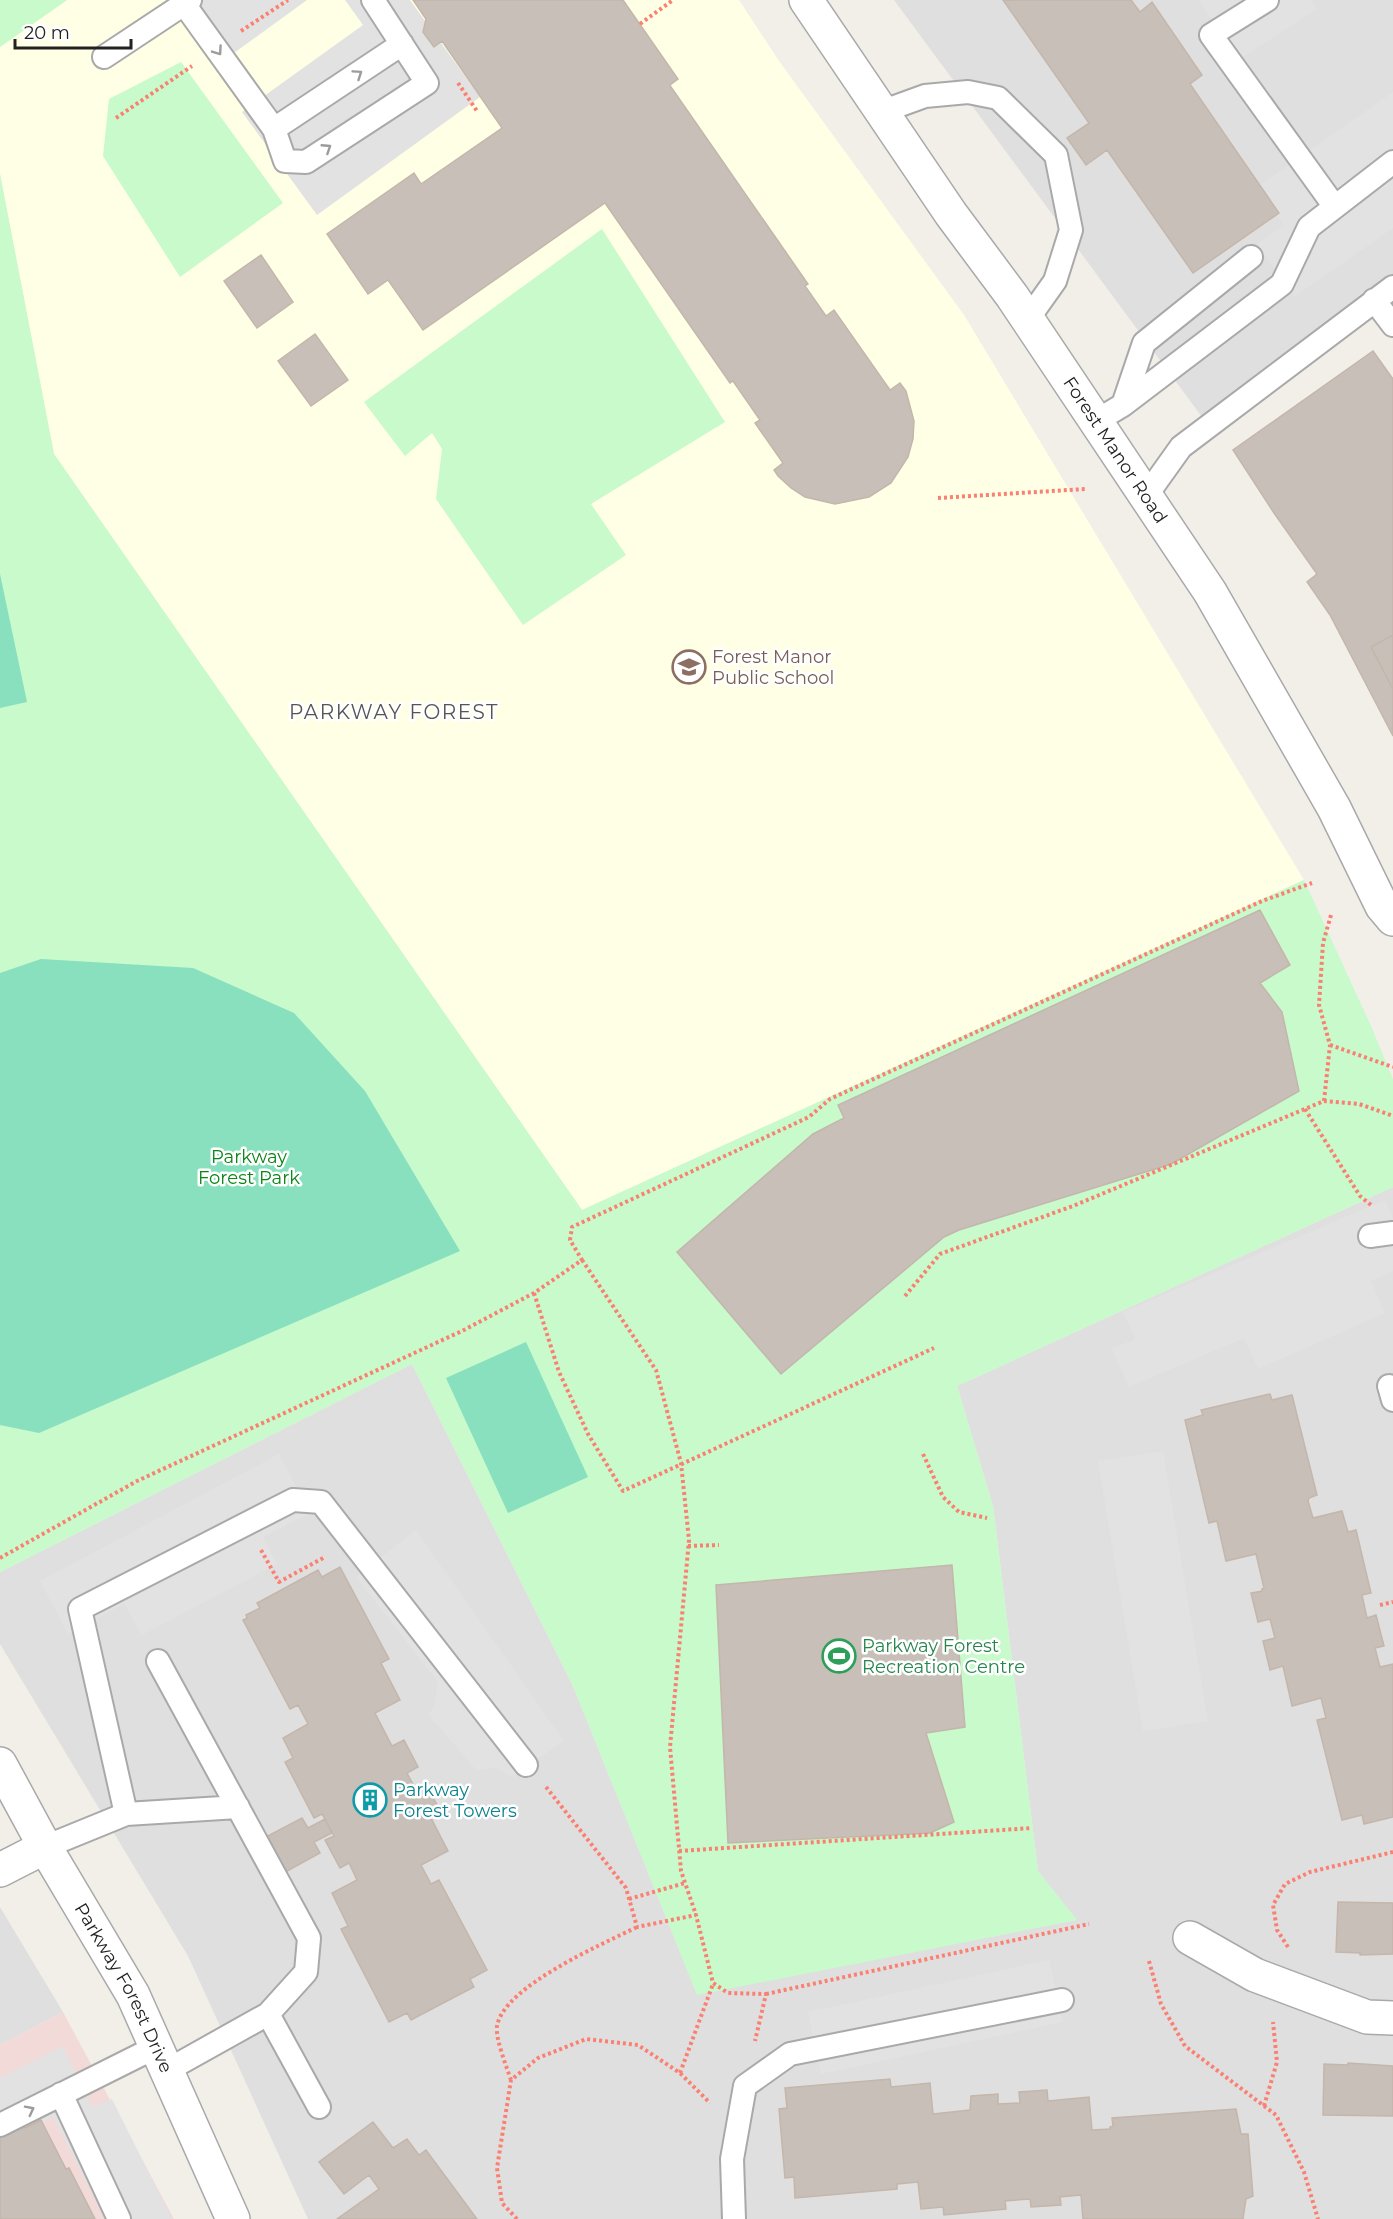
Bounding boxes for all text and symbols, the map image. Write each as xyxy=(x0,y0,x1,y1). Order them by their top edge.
scale bar xyxy=(15,12,130,50)
text: 20 m xyxy=(24,22,70,44)
one-way arrow xyxy=(211,45,222,56)
one-way arrow xyxy=(351,70,362,81)
one-way arrow xyxy=(321,144,331,156)
street label: Forest Manor Road xyxy=(1058,373,1172,527)
place label: Forest Manor Public School xyxy=(712,646,834,689)
school or university icon: Forest Manor Public School xyxy=(671,649,707,685)
district label: PARKWAY FOREST xyxy=(289,700,499,724)
park label: Parkway Forest Park xyxy=(198,1146,300,1189)
place label: Parkway Forest Recreation Centre xyxy=(862,1635,1025,1678)
sports icon: Parkway Forest Recreation Centre xyxy=(821,1638,857,1674)
place label: Parkway Forest Towers xyxy=(393,1779,517,1822)
building icon: Parkway Forest Towers xyxy=(352,1782,388,1818)
street label: Parkway Forest Drive xyxy=(70,1899,177,2076)
one-way arrow xyxy=(24,2105,35,2117)

